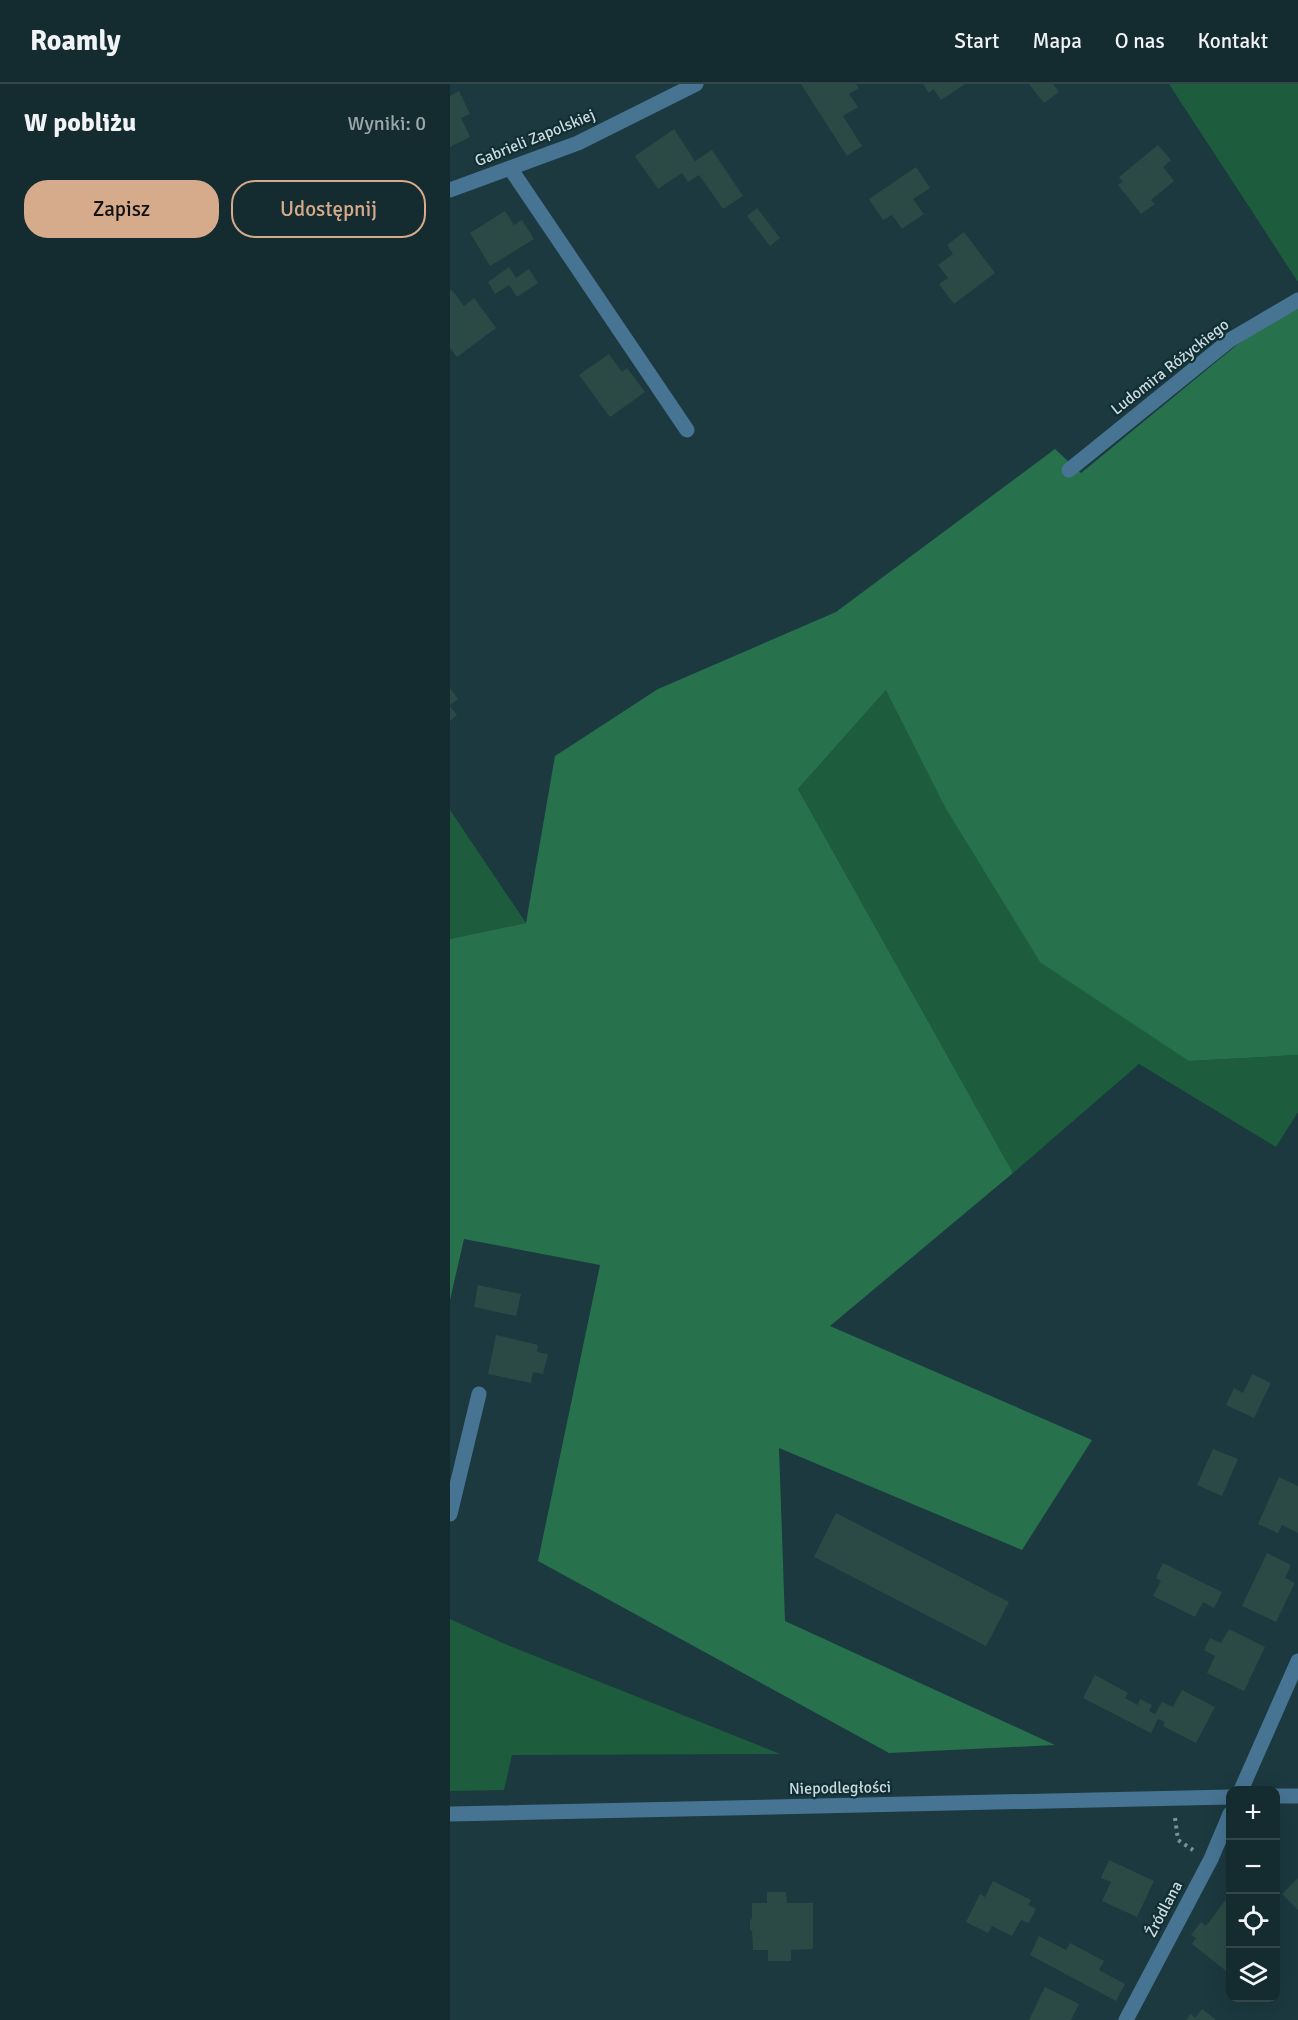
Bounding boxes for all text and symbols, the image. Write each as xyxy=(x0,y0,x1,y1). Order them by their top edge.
text: Roamly xyxy=(30,24,121,58)
text: Start xyxy=(954,28,999,54)
text: Mapa xyxy=(1032,28,1082,54)
text: O nas xyxy=(1115,28,1165,54)
text: Kontakt xyxy=(1198,28,1268,54)
street label: Gabrieli Zapolskiej xyxy=(472,105,598,171)
text: W pobliżu xyxy=(24,107,136,139)
text: Wyniki: 0 xyxy=(347,111,426,136)
button: Zapisz xyxy=(24,180,219,238)
button: Udostępnij xyxy=(231,180,426,238)
street label: Ludomira Różyckiego xyxy=(1107,315,1233,419)
street label: Niepodległości xyxy=(789,1777,891,1799)
map controls xyxy=(1226,1786,1280,2002)
button: + xyxy=(1226,1786,1280,1840)
button: − xyxy=(1226,1840,1280,1894)
street label: Źródlana xyxy=(1141,1877,1187,1941)
button: locate xyxy=(1226,1894,1280,1948)
button: layers xyxy=(1226,1948,1280,2002)

